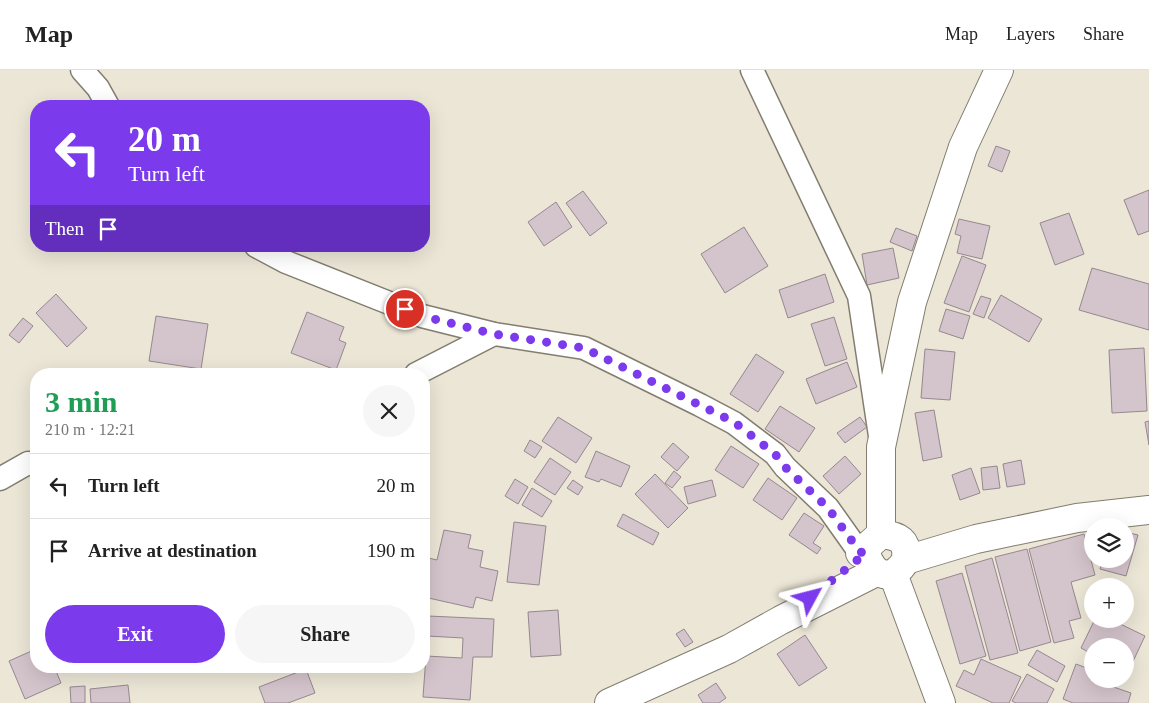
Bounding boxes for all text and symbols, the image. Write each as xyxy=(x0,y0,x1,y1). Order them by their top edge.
text: Map xyxy=(25,21,73,47)
text: Map xyxy=(945,24,978,44)
text: Layers xyxy=(1006,24,1055,44)
text: Share xyxy=(1083,24,1124,44)
icon: left xyxy=(45,120,110,185)
text: 20 m xyxy=(128,120,201,159)
text: Turn left xyxy=(128,161,205,186)
icon: arrive xyxy=(94,215,122,243)
text: Then xyxy=(45,218,84,239)
pin xyxy=(384,288,426,330)
icon: arrive xyxy=(391,295,419,323)
text: 3 min xyxy=(45,385,118,418)
button: close xyxy=(363,385,415,437)
text: 210 m · 12:21 xyxy=(45,421,135,438)
icon: left xyxy=(45,472,73,500)
text: Turn left xyxy=(88,475,160,496)
text: 20 m xyxy=(376,475,415,496)
map controls xyxy=(1084,518,1134,688)
button: layers xyxy=(1084,518,1134,568)
icon: arrive xyxy=(45,537,73,565)
text: Arrive at destination xyxy=(88,540,257,561)
text: 190 m xyxy=(367,540,415,561)
position arrow xyxy=(783,571,835,623)
button: + xyxy=(1084,578,1134,628)
button: Exit xyxy=(45,605,225,663)
button: Share xyxy=(235,605,415,663)
button: − xyxy=(1084,638,1134,688)

